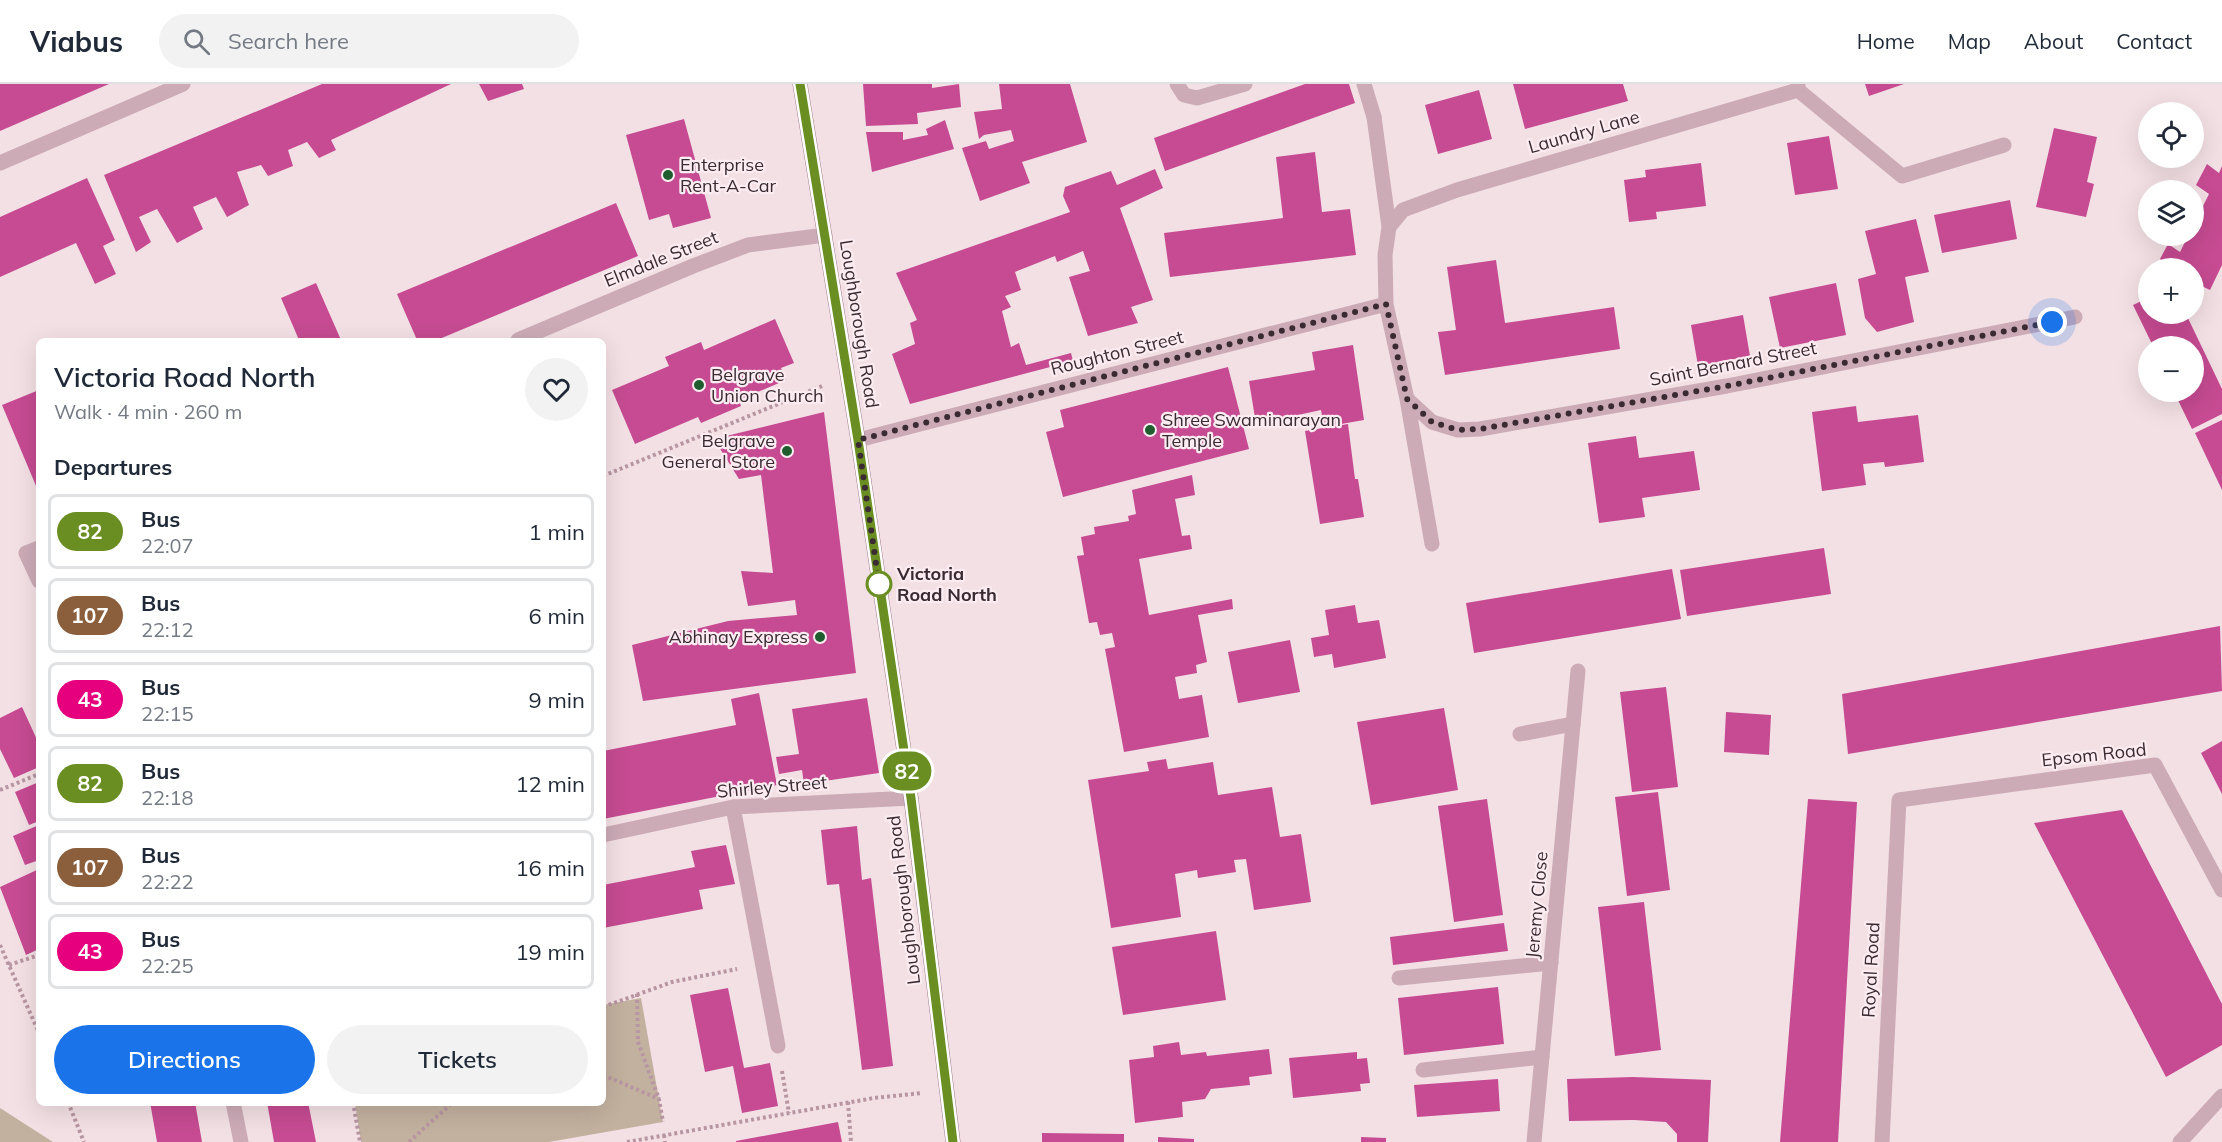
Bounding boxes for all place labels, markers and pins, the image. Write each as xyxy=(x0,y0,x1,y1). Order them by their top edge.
place label: Enterprise Rent-A-Car xyxy=(680,153,776,197)
marker: Enterprise Rent-A-Car xyxy=(661,168,675,182)
place label: Belgrave Union Church xyxy=(711,363,824,407)
marker: Belgrave Union Church xyxy=(692,378,706,392)
place label: Shree Swaminarayan Temple xyxy=(1162,408,1341,452)
marker: Shree Swaminarayan Temple xyxy=(1143,423,1157,437)
place label: Belgrave General Store xyxy=(662,429,775,473)
marker: Belgrave General Store xyxy=(780,444,794,458)
place label: Victoria Road North xyxy=(896,562,997,606)
marker: Victoria Road North xyxy=(866,571,892,597)
place label: Abhinay Express xyxy=(669,625,808,648)
marker: Abhinay Express xyxy=(813,630,827,644)

